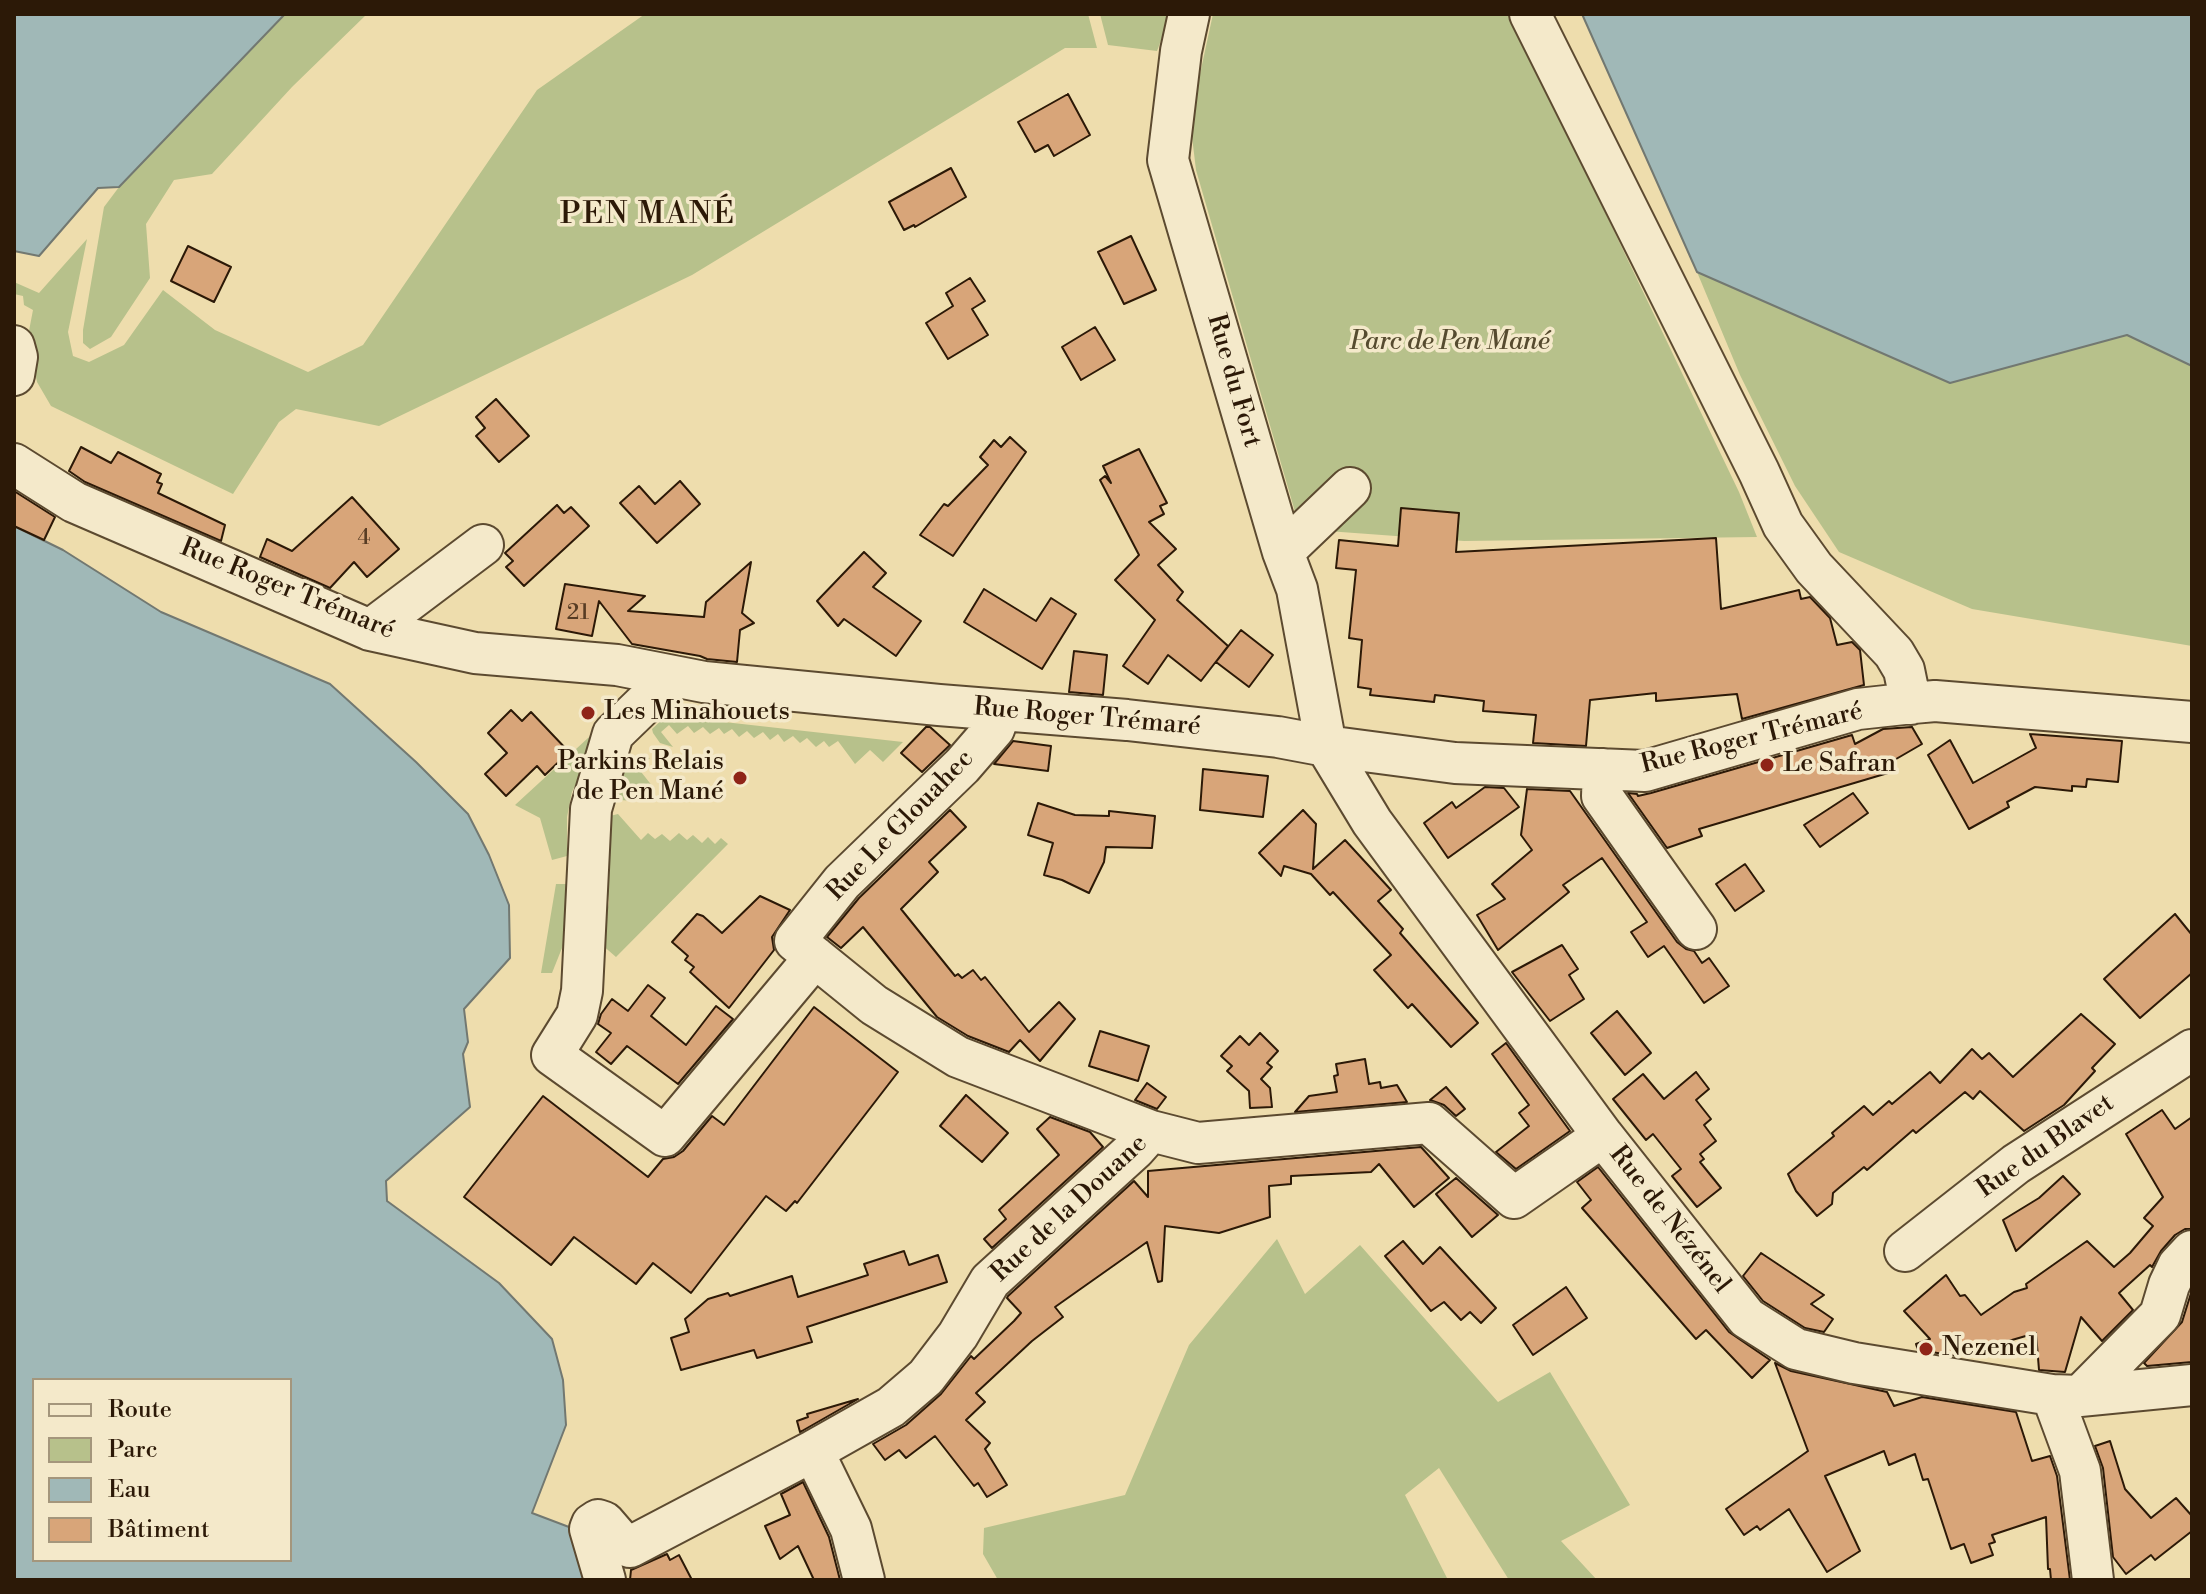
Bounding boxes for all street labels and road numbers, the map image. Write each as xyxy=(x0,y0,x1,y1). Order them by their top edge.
street label: Rue du Fort xyxy=(1199,311,1267,451)
street label: Rue Roger Trémaré xyxy=(175,533,399,647)
street label: Rue Roger Trémaré xyxy=(972,693,1202,743)
street label: Rue Roger Trémaré xyxy=(1638,696,1866,782)
street label: Rue Le Glouahec xyxy=(821,744,981,908)
street label: Rue du Blavet xyxy=(1972,1088,2120,1206)
street label: Rue de la Douane xyxy=(985,1129,1155,1289)
street label: Rue de Nézénel xyxy=(1602,1140,1736,1300)

